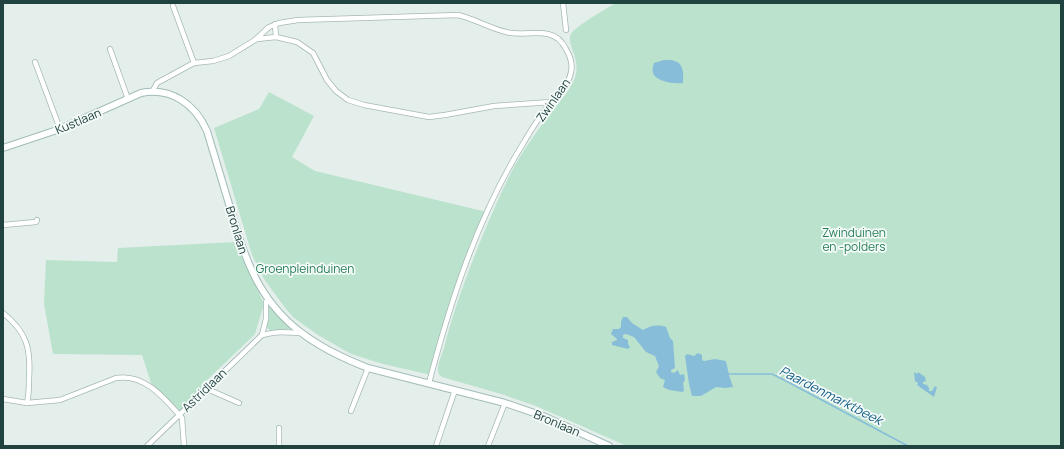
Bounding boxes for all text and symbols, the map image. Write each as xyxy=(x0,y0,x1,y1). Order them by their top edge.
street label: Zwinlaan xyxy=(532,75,574,125)
street label: Kustlaan xyxy=(52,104,104,138)
street label: Bronlaan xyxy=(222,204,252,256)
park label: Zwinduinen en -polders xyxy=(822,224,886,255)
park label: Groenpleinduinen xyxy=(256,260,354,277)
water label: Paardenmarktbeek xyxy=(776,361,888,430)
street label: Astridlaan xyxy=(178,364,230,416)
street label: Bronlaan xyxy=(531,406,583,440)

